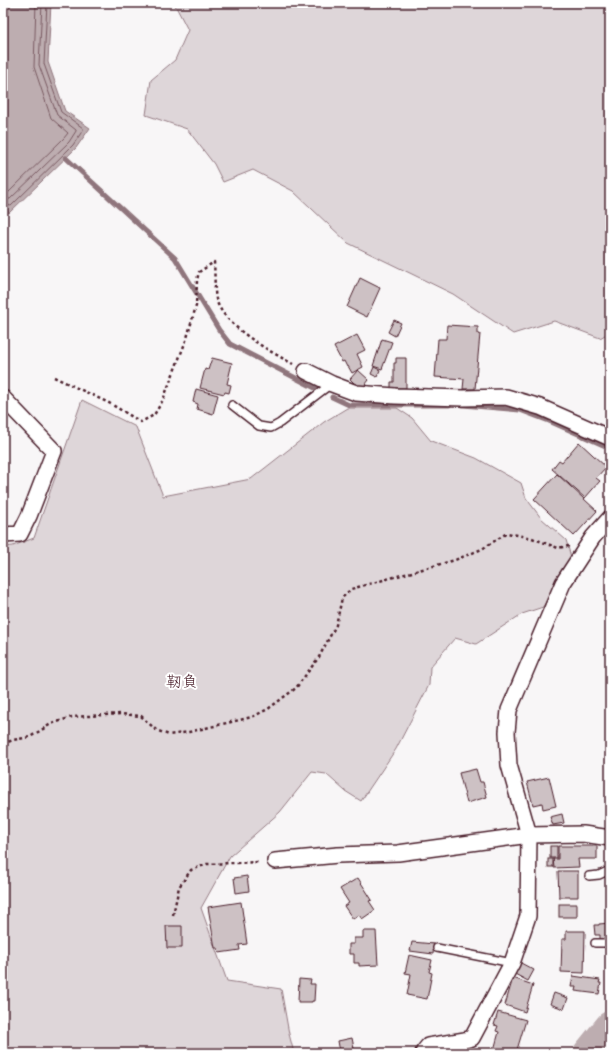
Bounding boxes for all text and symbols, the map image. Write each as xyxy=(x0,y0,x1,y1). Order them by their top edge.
district label: 靭負 xyxy=(166,671,198,695)

